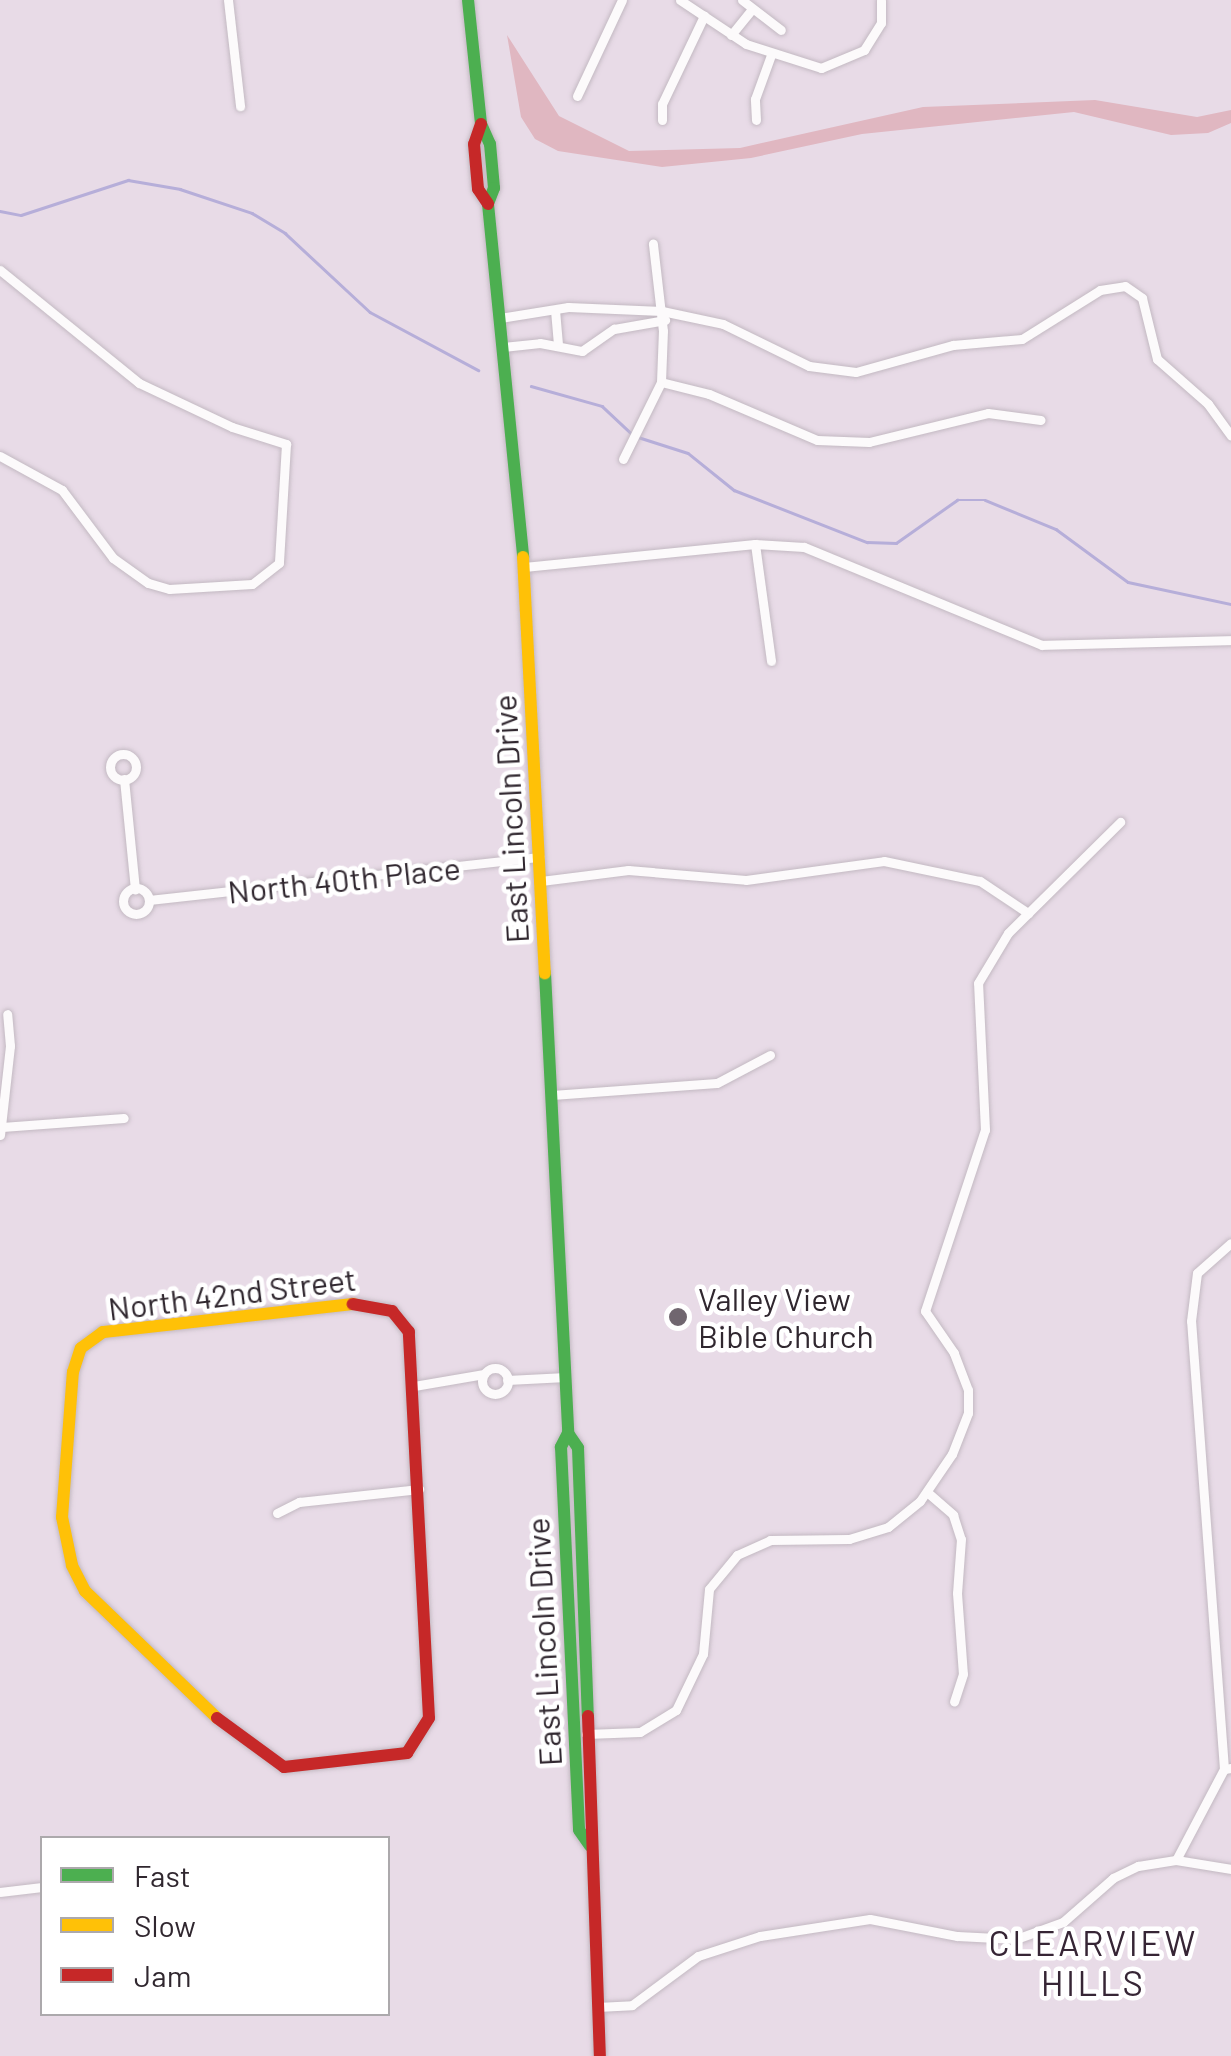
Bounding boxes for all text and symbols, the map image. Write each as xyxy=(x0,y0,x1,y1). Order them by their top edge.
street label: East Lincoln Drive xyxy=(484,694,536,944)
street label: North 40th Place xyxy=(226,848,462,910)
street label: North 42nd Street xyxy=(106,1259,358,1327)
place label: Valley View Bible Church xyxy=(698,1280,874,1355)
marker: Valley View Bible Church xyxy=(667,1306,689,1328)
street label: East Lincoln Drive xyxy=(517,1517,569,1767)
legend xyxy=(40,1836,390,2016)
text: Fast xyxy=(134,1857,191,1893)
text: Slow xyxy=(134,1907,196,1943)
district label: CLEARVIEW HILLS xyxy=(988,1921,1198,2003)
text: Jam xyxy=(134,1957,191,1993)

